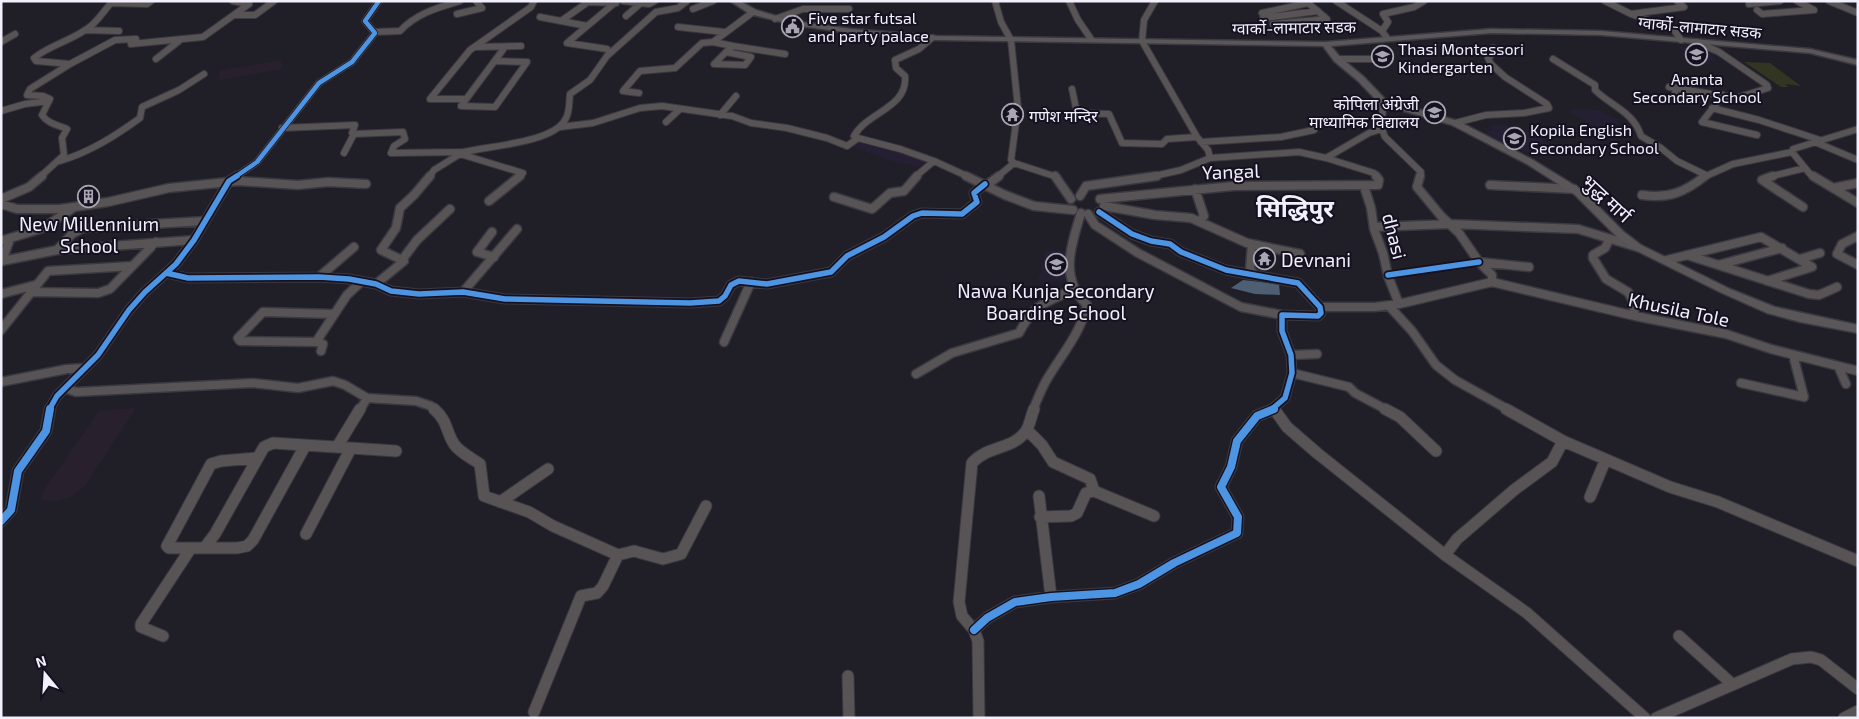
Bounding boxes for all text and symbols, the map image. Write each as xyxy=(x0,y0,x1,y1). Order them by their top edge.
place label: Five star futsal and party palace xyxy=(808,8,929,45)
street label: ग्वार्को-लामाटार सडक xyxy=(1637,12,1763,42)
public building icon: Five star futsal and party palace xyxy=(780,14,804,38)
street label: ग्वार्को-लामाटार सडक xyxy=(1232,16,1357,38)
place label: Thasi Montessori Kindergarten xyxy=(1398,39,1524,76)
school or university icon: Ananta Secondary School xyxy=(1685,42,1709,66)
school or university icon: Thasi Montessori Kindergarten xyxy=(1370,45,1394,69)
place label: Ananta Secondary School xyxy=(1633,69,1762,106)
place label: कोपिला अंग्रेजी माध्यामिक विद्यालय xyxy=(1309,94,1420,131)
school or university icon: कोपिला अंग्रेजी माध्यामिक विद्यालय xyxy=(1423,100,1447,124)
temple icon: गणेश मन्दिर xyxy=(1001,103,1025,127)
place label: गणेश मन्दिर xyxy=(1029,106,1098,125)
place label: Kopila English Secondary School xyxy=(1530,120,1659,157)
school or university icon: Kopila English Secondary School xyxy=(1502,126,1526,150)
street label: Yangal xyxy=(1202,158,1261,184)
street label: भुद्ध मार्ग xyxy=(1576,169,1637,229)
building icon: New Millennium School xyxy=(77,185,101,209)
district label: सिद्धिपुर xyxy=(1256,193,1334,224)
street label: dhasi xyxy=(1378,211,1412,261)
place label: New Millennium School xyxy=(19,212,159,257)
temple icon: Devnani xyxy=(1253,247,1277,271)
place label: Devnani xyxy=(1281,248,1351,271)
school or university icon: Nawa Kunja Secondary Boarding School xyxy=(1044,252,1068,276)
place label: Nawa Kunja Secondary Boarding School xyxy=(957,279,1155,324)
street label: Khusila Tole xyxy=(1626,287,1732,331)
north arrow xyxy=(20,649,70,699)
text: N xyxy=(33,652,48,671)

